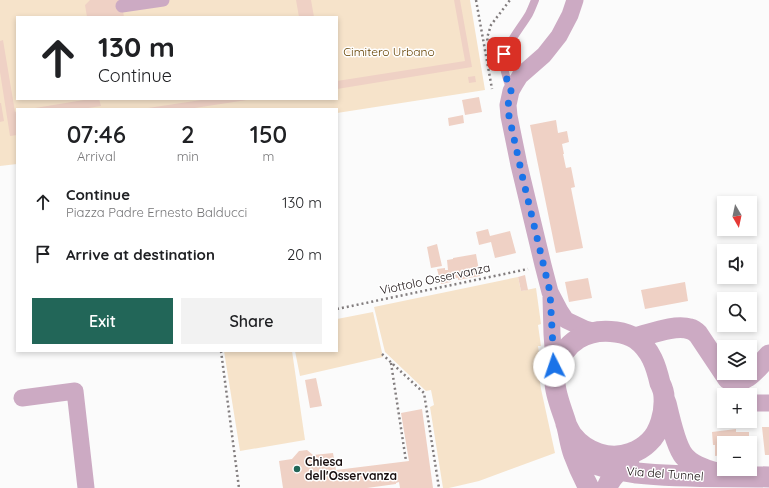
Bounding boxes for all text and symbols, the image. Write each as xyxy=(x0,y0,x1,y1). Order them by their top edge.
text: 130 m xyxy=(98,29,175,64)
icon: ahead xyxy=(32,32,84,84)
pin xyxy=(487,37,521,71)
icon: arrive xyxy=(493,43,515,65)
park label: Cimitero Urbano xyxy=(343,44,435,59)
text: Continue xyxy=(98,64,172,87)
text: 07:46 xyxy=(67,119,126,149)
text: 2 xyxy=(181,119,195,149)
text: 150 xyxy=(250,119,287,149)
text: Arrival xyxy=(77,148,116,164)
text: min xyxy=(177,148,199,164)
text: m xyxy=(262,148,274,164)
text: Continue xyxy=(66,185,130,204)
icon: ahead xyxy=(32,191,54,213)
text: 130 m xyxy=(282,193,322,212)
north arrow xyxy=(717,196,757,236)
map controls xyxy=(717,196,757,476)
text: Piazza Padre Ernesto Balducci xyxy=(66,204,247,220)
icon: arrive xyxy=(32,243,54,265)
button: sound xyxy=(717,244,757,284)
text: Arrive at destination xyxy=(66,245,215,264)
text: 20 m xyxy=(287,245,322,264)
street label: Viottolo Osservanza xyxy=(378,260,491,298)
button: search xyxy=(717,292,757,332)
button: Exit xyxy=(32,298,173,344)
button: Share xyxy=(181,298,322,344)
button: layers xyxy=(717,340,757,380)
position arrow xyxy=(533,345,575,387)
button: + xyxy=(717,388,757,428)
button: − xyxy=(717,436,757,476)
place label: Chiesa dell'Osservanza xyxy=(305,454,397,483)
street label: Via del Tunnel xyxy=(626,463,704,484)
marker: Chiesa dell'Osservanza xyxy=(292,464,302,474)

